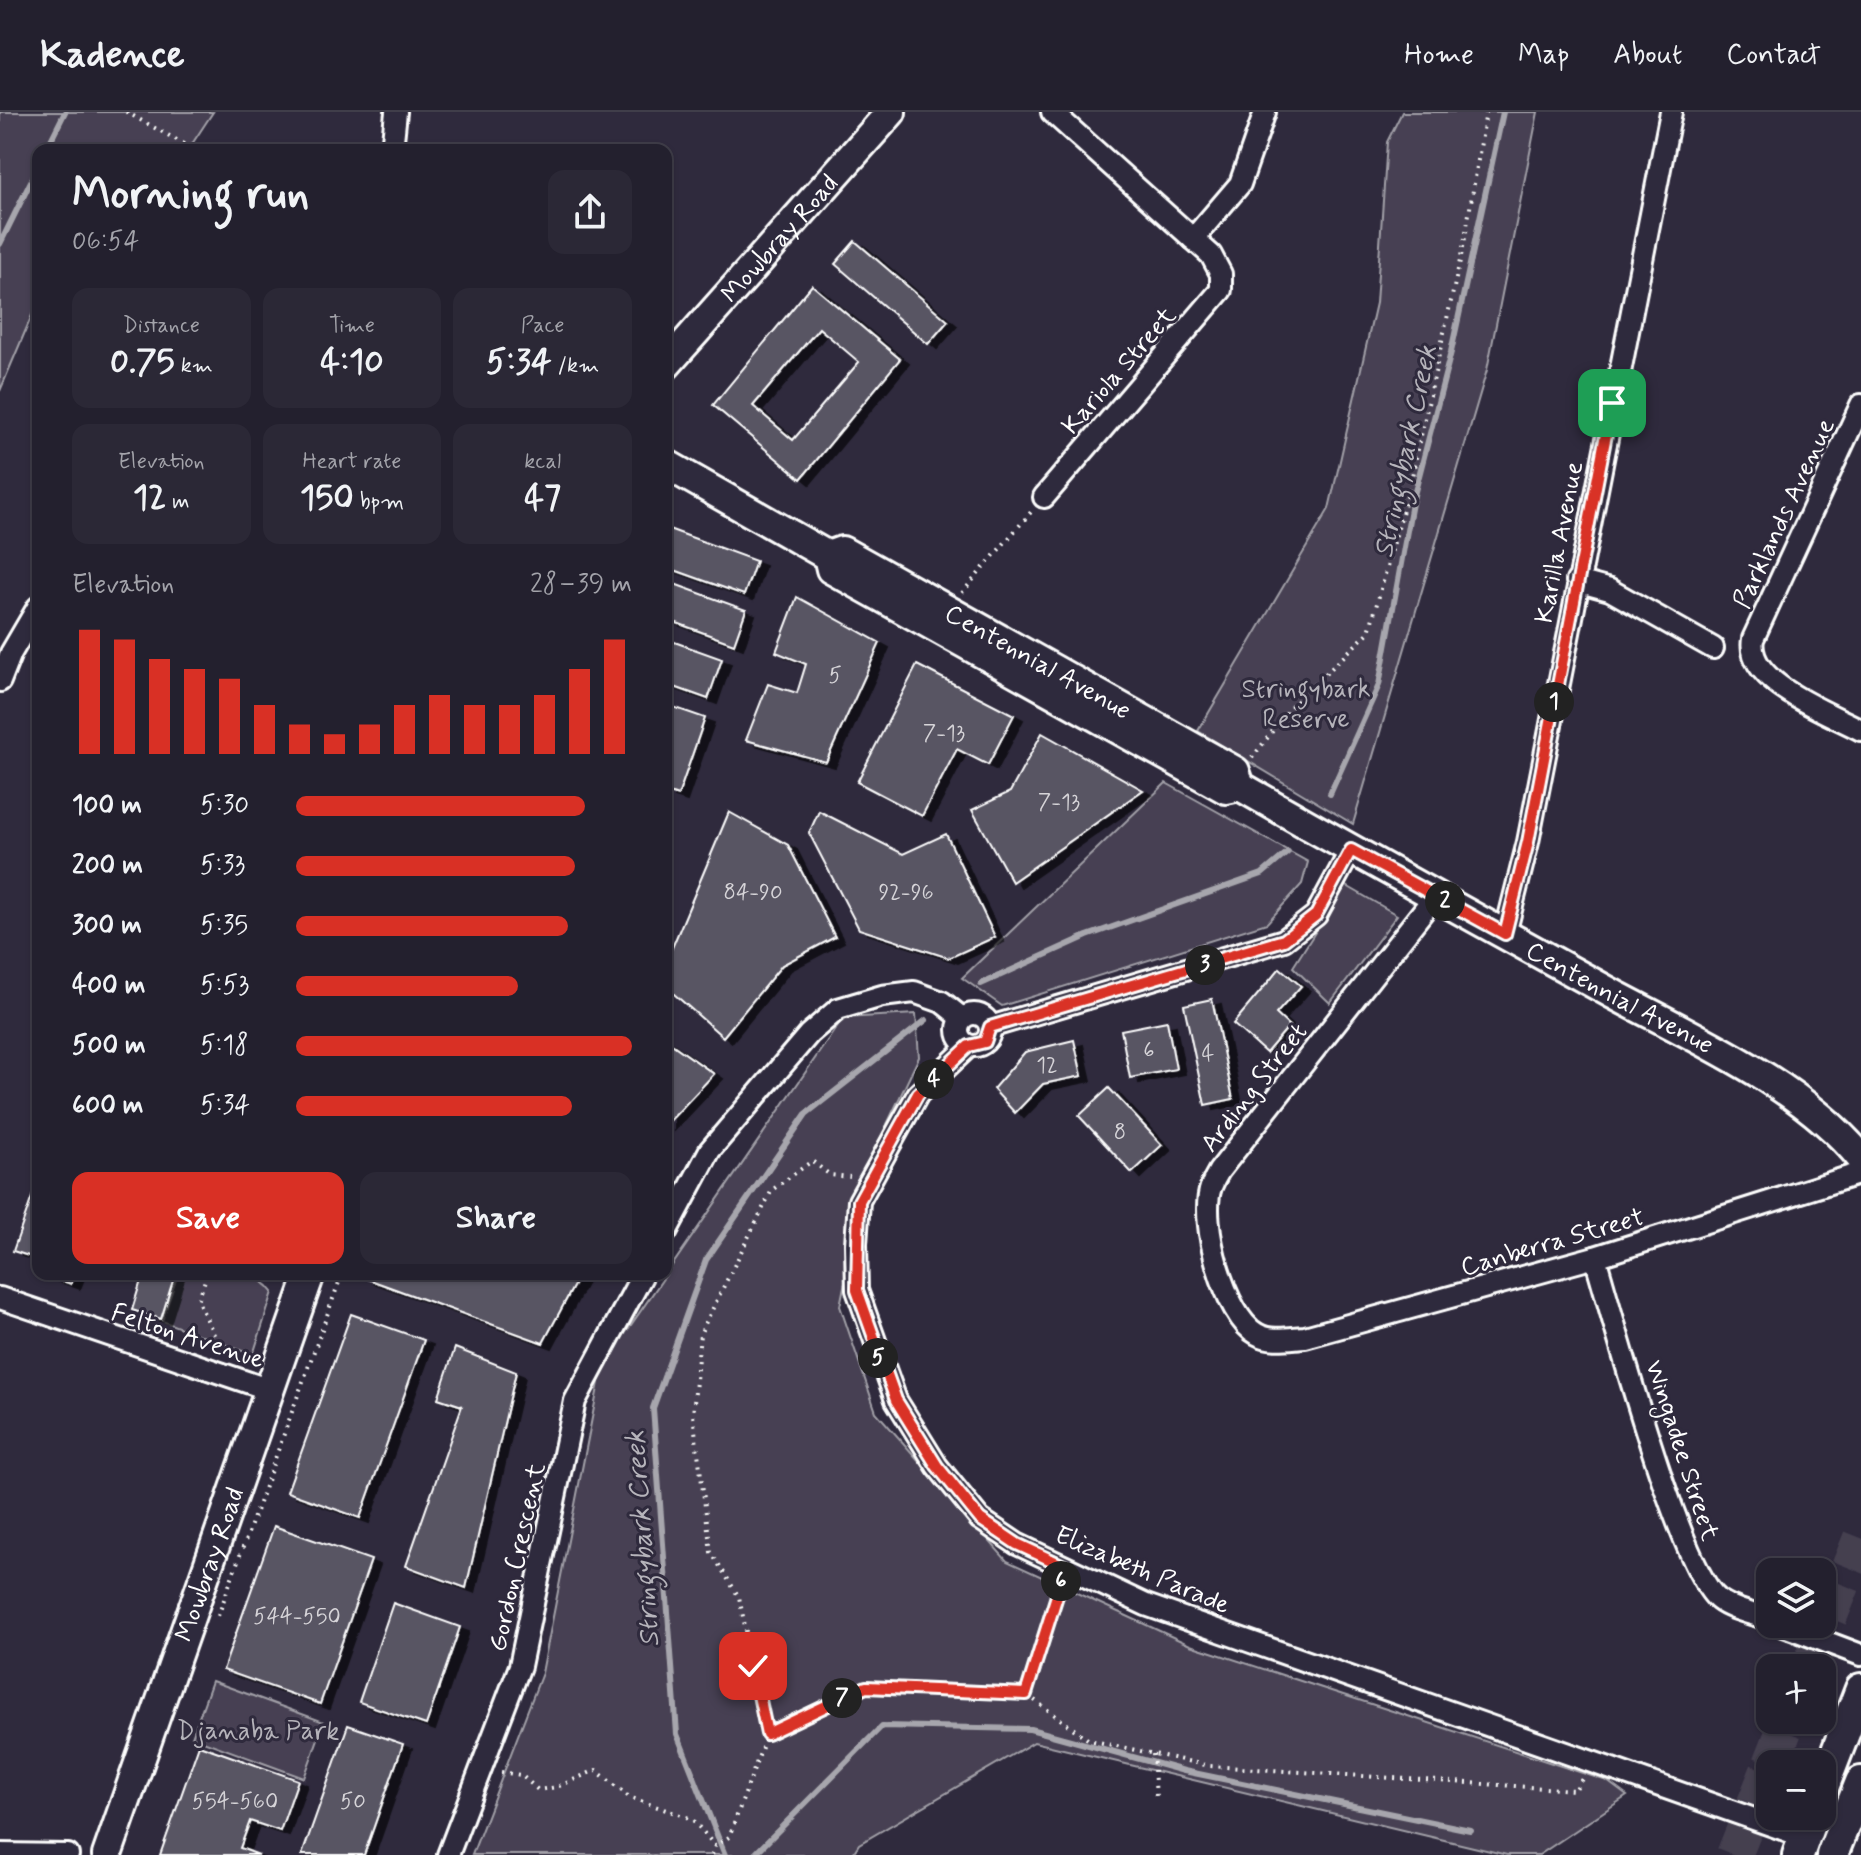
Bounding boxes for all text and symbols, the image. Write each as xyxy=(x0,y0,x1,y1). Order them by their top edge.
text: Kadence xyxy=(40,31,185,80)
text: Home xyxy=(1404,37,1474,74)
text: Map xyxy=(1518,37,1569,74)
text: About xyxy=(1613,37,1682,74)
text: Contact xyxy=(1726,37,1821,74)
text: Morning run xyxy=(72,166,309,224)
street label: Mowbray Road xyxy=(714,168,847,311)
button: share xyxy=(548,170,632,254)
text: 06:54 xyxy=(72,225,139,259)
street label: Kariola Street xyxy=(1055,300,1184,442)
text: Distance xyxy=(123,312,200,340)
text: Time xyxy=(329,312,375,340)
text: Pace xyxy=(521,312,565,340)
text: 0.75 xyxy=(110,340,175,385)
text: 4:10 xyxy=(320,340,384,385)
text: 5:34 xyxy=(486,340,552,385)
water label: Stringybark Creek xyxy=(1366,342,1450,562)
text: km xyxy=(175,352,213,380)
text: /km xyxy=(552,352,599,380)
pin xyxy=(1578,369,1646,437)
icon: arrive xyxy=(1590,381,1634,425)
street label: Parklands Avenue xyxy=(1726,413,1844,614)
text: Elevation xyxy=(118,448,205,476)
text: Heart rate xyxy=(303,448,401,476)
text: kcal xyxy=(524,448,561,476)
street label: Karilla Avenue xyxy=(1528,458,1592,626)
text: 12 xyxy=(133,476,166,521)
text: 150 xyxy=(300,476,354,521)
text: 47 xyxy=(524,476,561,521)
text: m xyxy=(166,488,190,516)
text: bpm xyxy=(354,488,404,516)
text: Elevation xyxy=(72,568,174,602)
text: 28–39 m xyxy=(530,568,632,602)
street label: Centennial Avenue xyxy=(938,597,1137,728)
house number: 5 xyxy=(828,662,842,690)
park label: Stringybark Reserve xyxy=(1241,673,1371,737)
pin: 1 xyxy=(1534,682,1574,722)
text: 1 xyxy=(1549,688,1559,716)
house number: 7-13 xyxy=(923,720,965,748)
text: 100 m xyxy=(72,789,142,823)
text: 5:30 xyxy=(200,789,249,823)
house number: 7-13 xyxy=(1038,789,1080,817)
text: 200 m xyxy=(72,849,143,883)
text: 5:33 xyxy=(200,849,245,883)
house number: 84-90 xyxy=(723,879,783,907)
house number: 92-96 xyxy=(878,879,934,907)
pin: 2 xyxy=(1425,881,1465,921)
text: 2 xyxy=(1440,887,1450,915)
text: 300 m xyxy=(72,909,142,943)
text: 5:35 xyxy=(200,909,248,943)
street label: Centennial Avenue xyxy=(1519,934,1719,1063)
pin: 3 xyxy=(1185,945,1225,985)
text: 3 xyxy=(1200,951,1210,979)
text: 400 m xyxy=(72,969,145,1003)
text: 5:53 xyxy=(200,969,249,1003)
street label: Arding Street xyxy=(1193,1017,1316,1160)
text: 500 m xyxy=(72,1029,146,1063)
text: 5:18 xyxy=(200,1029,248,1063)
house number: 6 xyxy=(1143,1037,1155,1065)
house number: 4 xyxy=(1202,1040,1215,1068)
house number: 12 xyxy=(1036,1052,1058,1080)
pin: 4 xyxy=(914,1059,954,1099)
text: 4 xyxy=(928,1065,940,1093)
text: 600 m xyxy=(72,1089,144,1123)
text: 5:34 xyxy=(200,1089,250,1123)
house number: 8 xyxy=(1114,1119,1126,1147)
button: Save xyxy=(72,1172,344,1264)
button: Share xyxy=(360,1172,632,1264)
street label: Canberra Street xyxy=(1457,1200,1648,1285)
street label: Felton Avenue xyxy=(107,1296,268,1378)
pin: 5 xyxy=(858,1338,898,1378)
text: 5 xyxy=(871,1344,885,1372)
street label: Wingadee Street xyxy=(1634,1356,1726,1546)
water label: Stringybark Creek xyxy=(617,1429,673,1648)
street label: Gordon Crescent xyxy=(481,1460,555,1655)
street label: Mowbray Road xyxy=(168,1483,253,1647)
street label: Elizabeth Parade xyxy=(1049,1519,1235,1623)
map controls xyxy=(1756,1558,1836,1830)
button: layers xyxy=(1756,1558,1836,1638)
pin: 6 xyxy=(1041,1561,1081,1601)
text: 6 xyxy=(1055,1567,1067,1595)
house number: 544-550 xyxy=(253,1603,341,1631)
pin xyxy=(719,1632,787,1700)
icon: check xyxy=(731,1644,775,1688)
button: + xyxy=(1756,1654,1836,1734)
pin: 7 xyxy=(822,1678,862,1718)
text: 7 xyxy=(835,1684,849,1712)
park label: Djanaba Park xyxy=(177,1715,339,1749)
button: − xyxy=(1756,1750,1836,1830)
house number: 554-560 xyxy=(192,1788,278,1816)
house number: 50 xyxy=(340,1788,366,1816)

